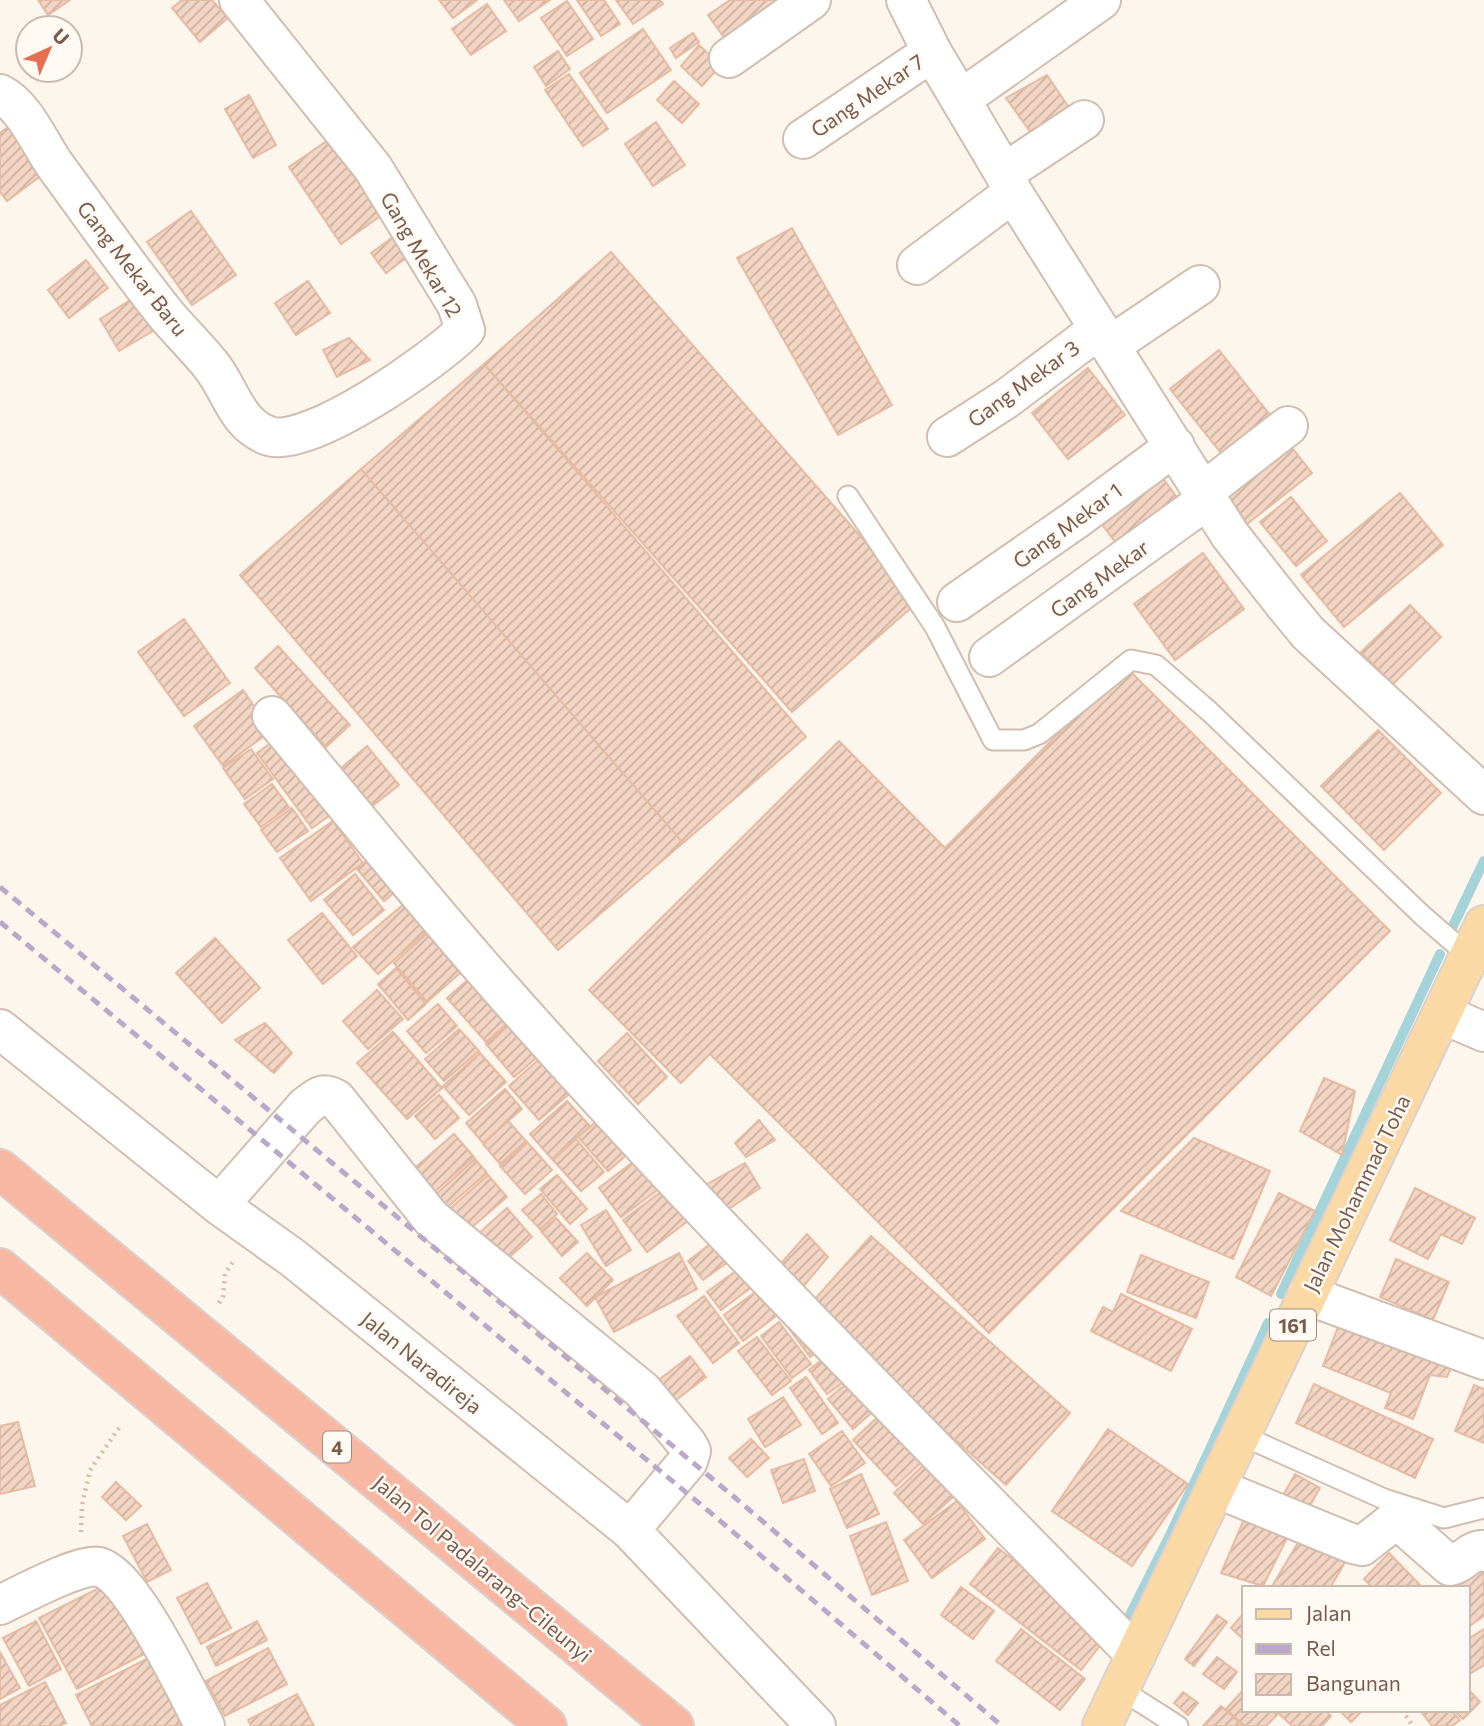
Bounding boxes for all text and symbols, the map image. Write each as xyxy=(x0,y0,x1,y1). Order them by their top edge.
north arrow xyxy=(14,14,84,84)
text: U xyxy=(48,23,74,49)
street label: Gang Mekar 7 xyxy=(806,48,928,142)
street label: Gang Mekar 12 xyxy=(376,187,468,321)
street label: Gang Mekar Baru xyxy=(73,196,193,340)
street label: Gang Mekar 3 xyxy=(962,334,1084,432)
street label: Gang Mekar 1 xyxy=(1008,477,1126,573)
street label: Gang Mekar xyxy=(1045,534,1153,622)
street label: Jalan Mohammad Toha xyxy=(1297,1090,1415,1296)
street label: Jalan Naradireja xyxy=(356,1306,488,1418)
road number: 161 xyxy=(1270,1310,1316,1340)
road number: 4 xyxy=(323,1432,351,1462)
street label: Jalan Tol Padalarang–Cileunyi xyxy=(369,1469,597,1667)
legend xyxy=(1242,1586,1470,1712)
text: Jalan xyxy=(1306,1600,1351,1625)
text: Rel xyxy=(1306,1635,1336,1660)
text: Bangunan xyxy=(1306,1670,1401,1695)

